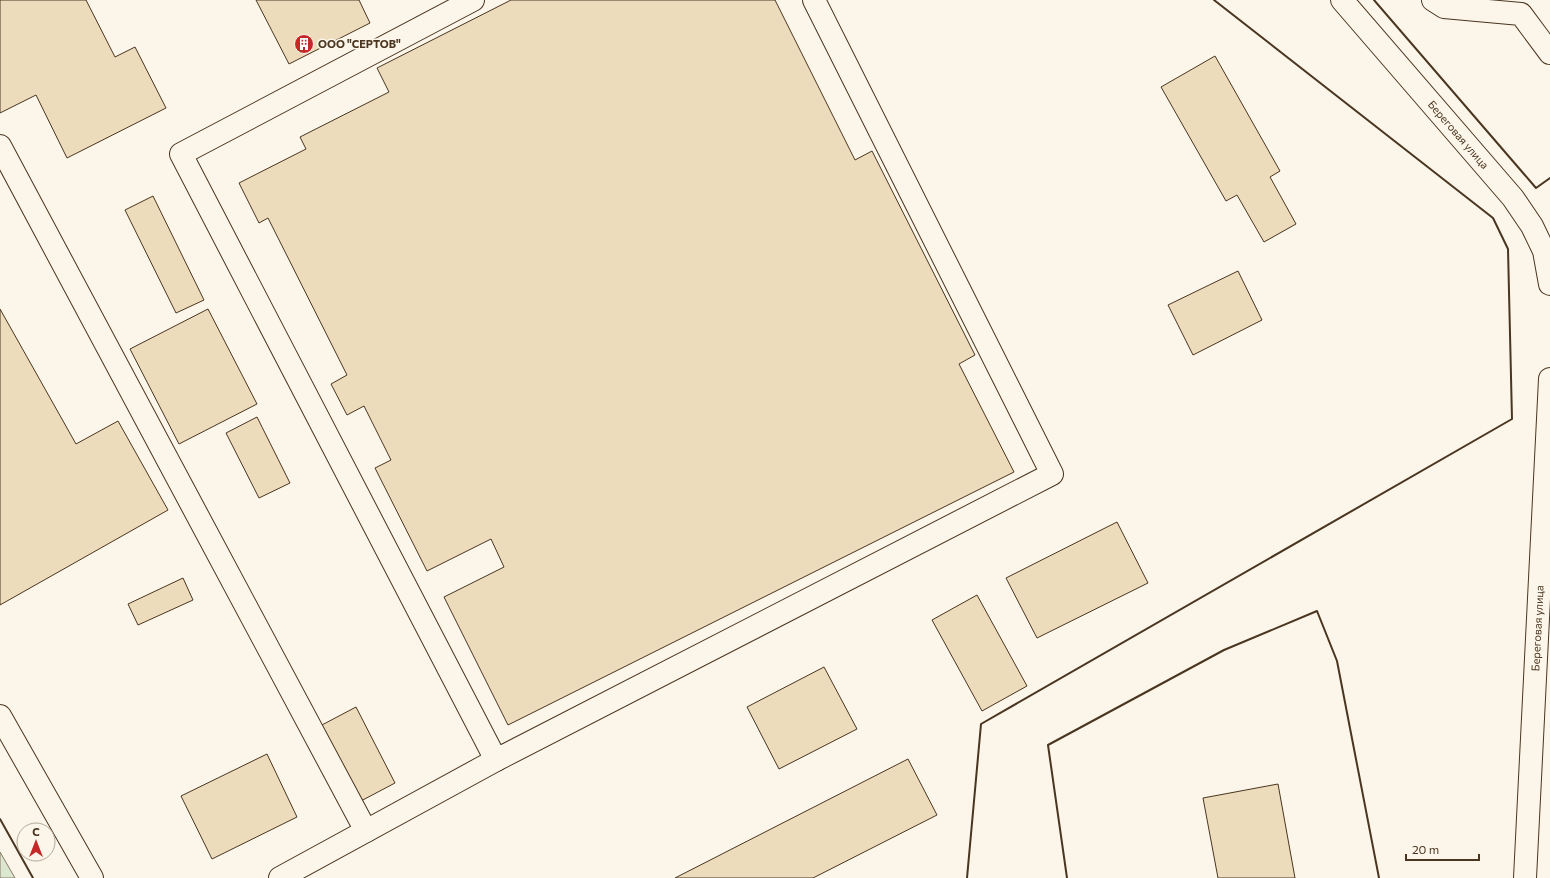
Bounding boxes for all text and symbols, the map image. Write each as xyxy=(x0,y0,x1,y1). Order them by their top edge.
building icon: ООО "СЕРТОВ" xyxy=(293,33,315,55)
place label: ООО "СЕРТОВ" xyxy=(318,37,401,50)
street label: Береговая улица xyxy=(1426,98,1492,171)
street label: Береговая улица xyxy=(1528,585,1546,671)
north arrow xyxy=(16,822,56,862)
text: С xyxy=(32,825,40,838)
scale bar xyxy=(1406,836,1479,862)
text: 20 m xyxy=(1412,842,1439,856)

